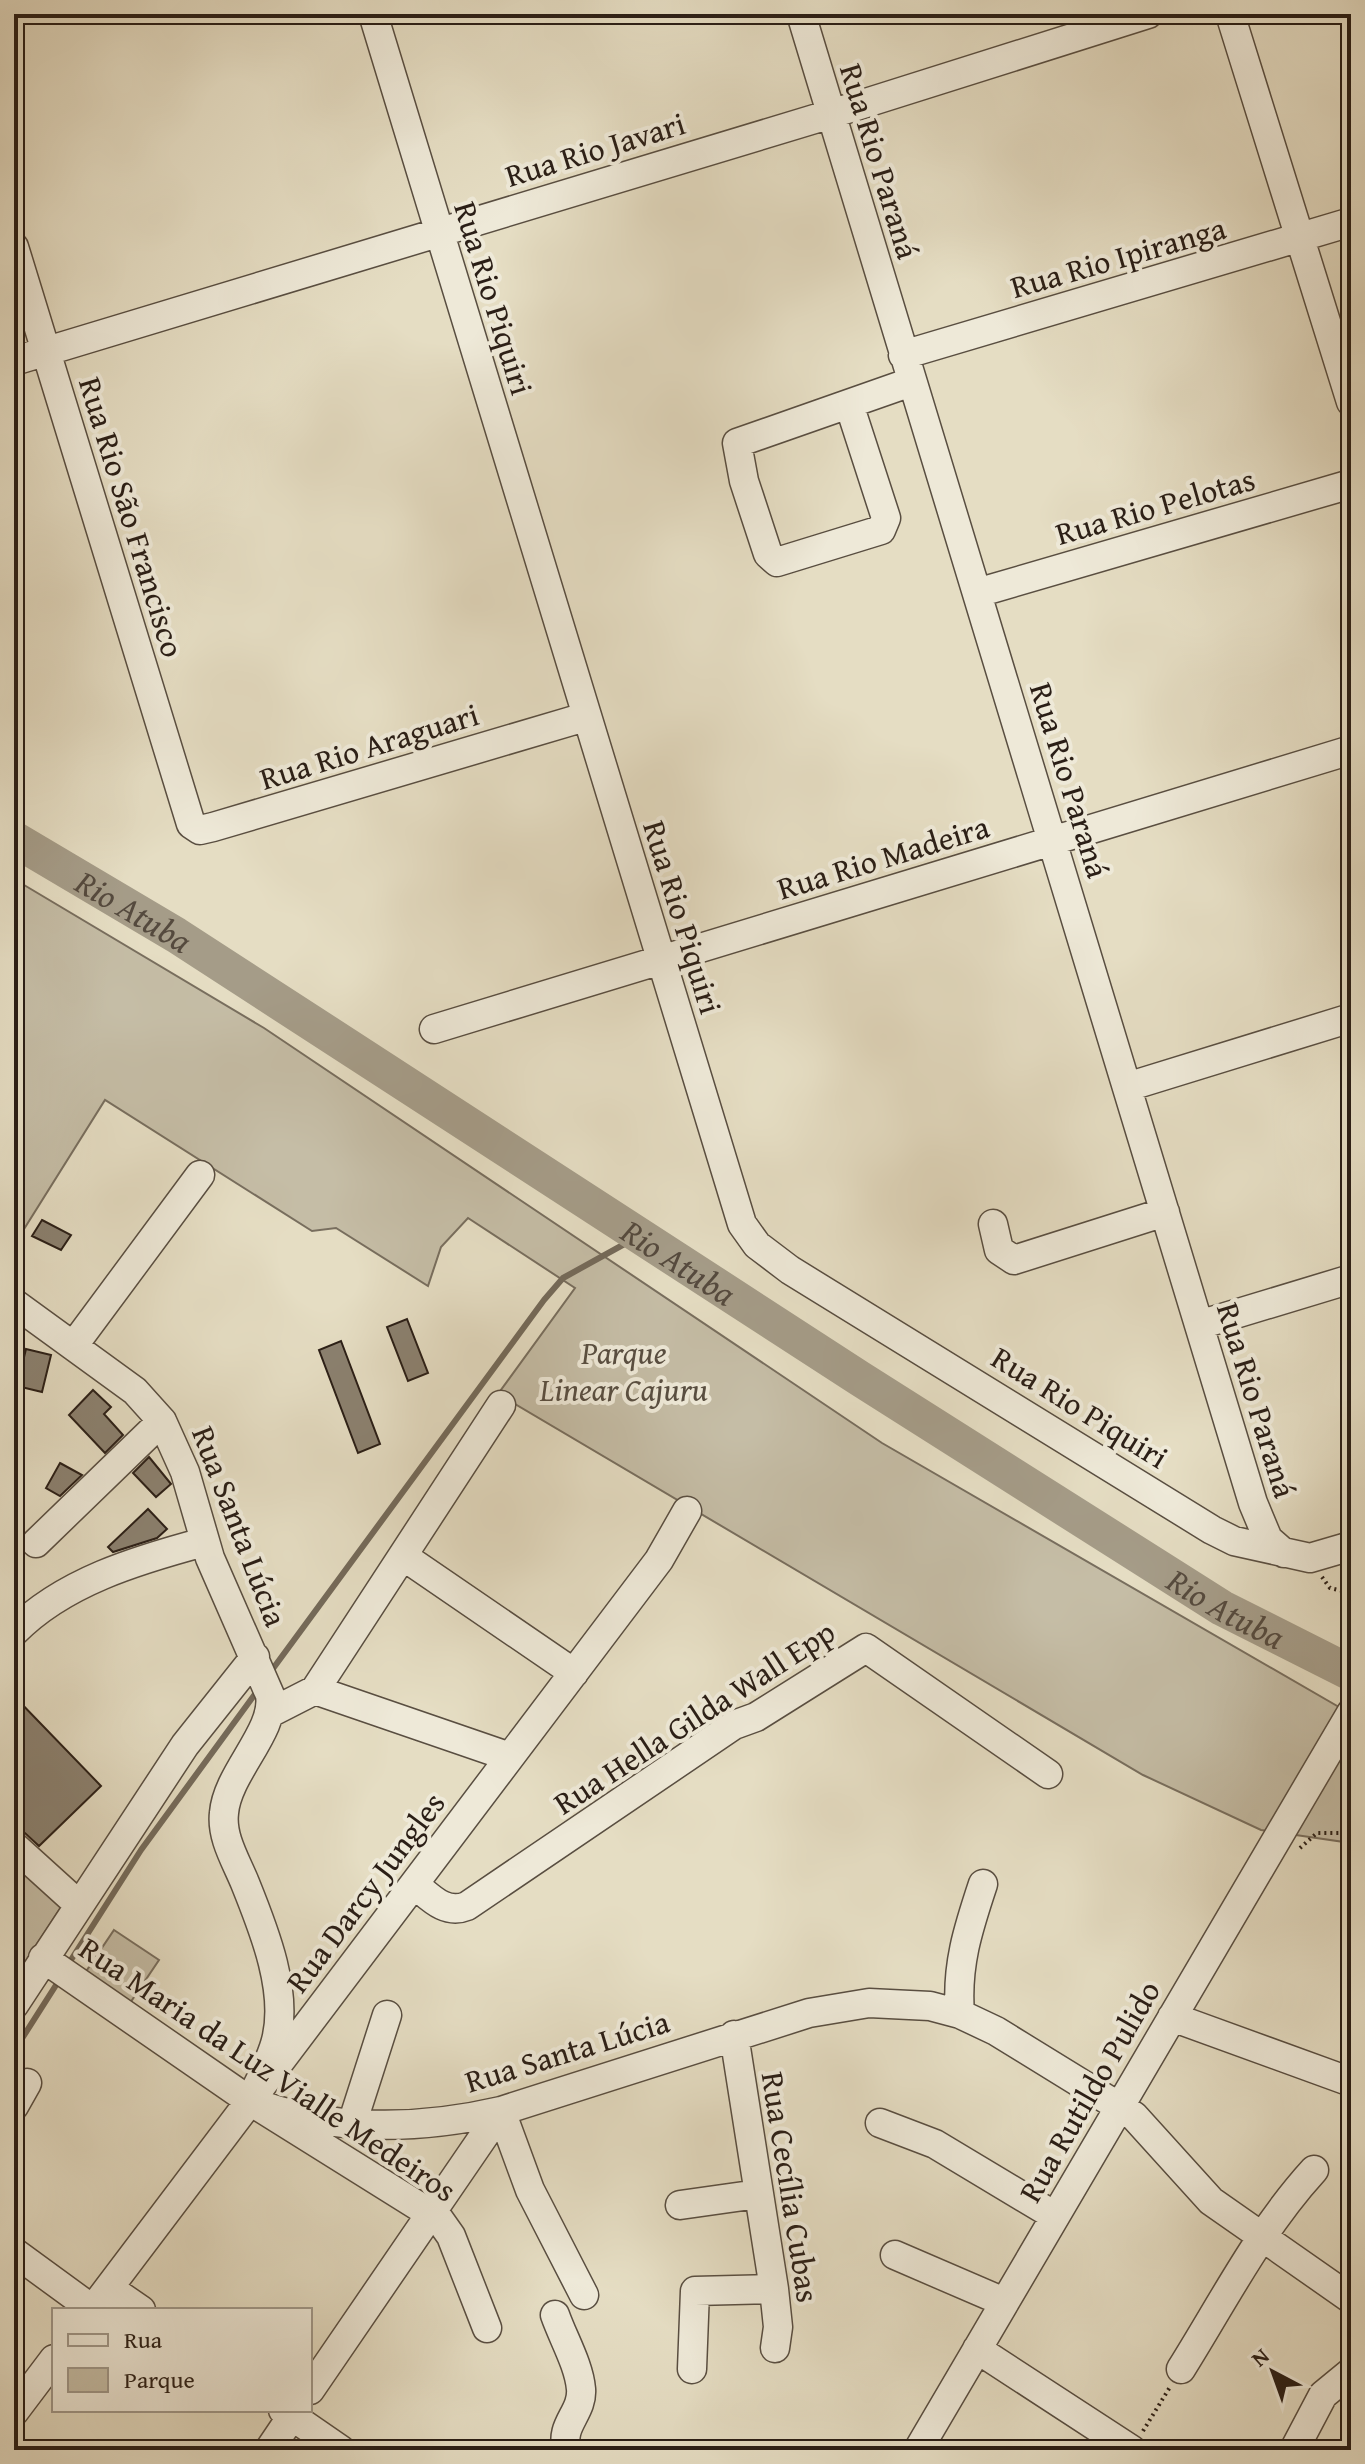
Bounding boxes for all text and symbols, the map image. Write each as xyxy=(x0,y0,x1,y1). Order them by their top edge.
street label: Rua Rio Paraná xyxy=(828,57,932,265)
street label: Rua Rio Javari xyxy=(499,99,691,199)
street label: Rua Rio Piquiri xyxy=(442,195,546,401)
street label: Rua Rio Ipiranga xyxy=(1005,204,1231,310)
street label: Rua Rio São Francisco xyxy=(67,371,197,663)
street label: Rua Rio Pelotas xyxy=(1050,455,1260,557)
street label: Rua Rio Paraná xyxy=(1018,676,1122,884)
street label: Rua Rio Araguari xyxy=(254,690,484,802)
street label: Rua Rio Madeira xyxy=(771,802,995,912)
street label: Rua Rio Piquiri xyxy=(631,814,735,1020)
water label: Rio Atuba xyxy=(66,856,203,964)
water label: Rio Atuba xyxy=(611,1205,746,1317)
street label: Rua Rio Paraná xyxy=(1205,1296,1309,1504)
park label: Parque Linear Cajuru xyxy=(539,1329,708,1413)
street label: Rua Rio Piquiri xyxy=(983,1334,1177,1480)
street label: Rua Santa Lúcia xyxy=(180,1419,300,1633)
water label: Rio Atuba xyxy=(1157,1555,1294,1661)
street label: Rua Hella Gilda Wall Epp xyxy=(544,1608,844,1826)
street label: Rua Darcy Jungles xyxy=(274,1782,456,2002)
street label: Rua Maria da Luz Vialle Medeiros xyxy=(70,1925,466,2213)
street label: Rua Rutildo Pulido xyxy=(1006,1971,1172,2211)
street label: Rua Santa Lúcia xyxy=(459,1998,675,2104)
street label: Rua Cecília Cubas xyxy=(750,2068,832,2306)
legend xyxy=(52,2308,312,2412)
text: Rua xyxy=(124,2322,163,2357)
north arrow xyxy=(1233,2332,1313,2412)
text: N xyxy=(1244,2340,1276,2374)
text: Parque xyxy=(124,2362,195,2397)

